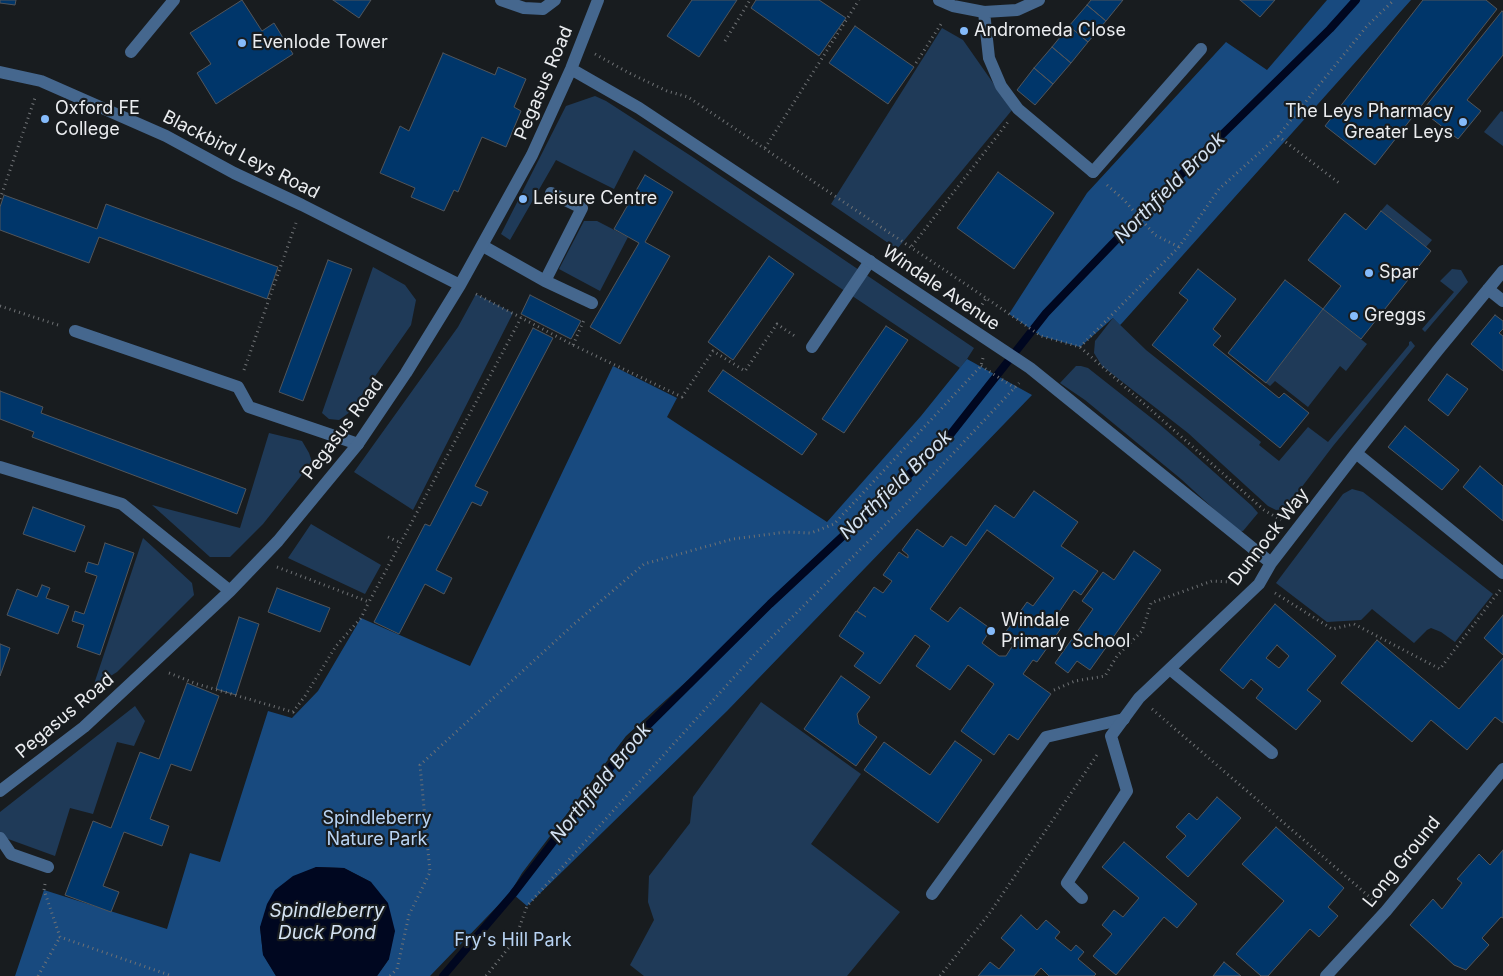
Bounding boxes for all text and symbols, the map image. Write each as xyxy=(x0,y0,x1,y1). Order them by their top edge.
place label: Andromeda Close xyxy=(974,20,1126,42)
street label: Pegasus Road xyxy=(510,23,578,143)
marker: Andromeda Close xyxy=(958,25,970,37)
place label: Evenlode Tower xyxy=(252,32,388,54)
marker: Evenlode Tower xyxy=(236,37,248,49)
place label: Oxford FE College xyxy=(55,98,140,140)
place label: The Leys Pharmacy Greater Leys xyxy=(1285,101,1453,144)
street label: Blackbird Leys Road xyxy=(159,106,323,204)
marker: Oxford FE College xyxy=(39,113,51,125)
marker: The Leys Pharmacy Greater Leys xyxy=(1457,116,1469,128)
water label: Northfield Brook xyxy=(1110,128,1230,248)
place label: Leisure Centre xyxy=(533,188,657,210)
marker: Leisure Centre xyxy=(517,193,529,205)
street label: Windale Avenue xyxy=(878,241,1004,335)
place label: Spar xyxy=(1379,262,1419,284)
marker: Spar xyxy=(1363,267,1375,279)
place label: Greggs xyxy=(1364,305,1426,327)
marker: Greggs xyxy=(1348,310,1360,322)
street label: Pegasus Road xyxy=(298,374,388,484)
water label: Northfield Brook xyxy=(835,426,957,544)
street label: Dunnock Way xyxy=(1224,484,1314,590)
place label: Windale Primary School xyxy=(1001,610,1130,652)
marker: Windale Primary School xyxy=(985,625,997,637)
street label: Pegasus Road xyxy=(12,669,118,763)
water label: Northfield Brook xyxy=(546,719,656,847)
park label: Spindleberry Nature Park xyxy=(322,808,432,851)
street label: Long Ground xyxy=(1359,812,1445,912)
water label: Spindleberry Duck Pond xyxy=(269,900,385,944)
park label: Fry's Hill Park xyxy=(454,930,572,952)

